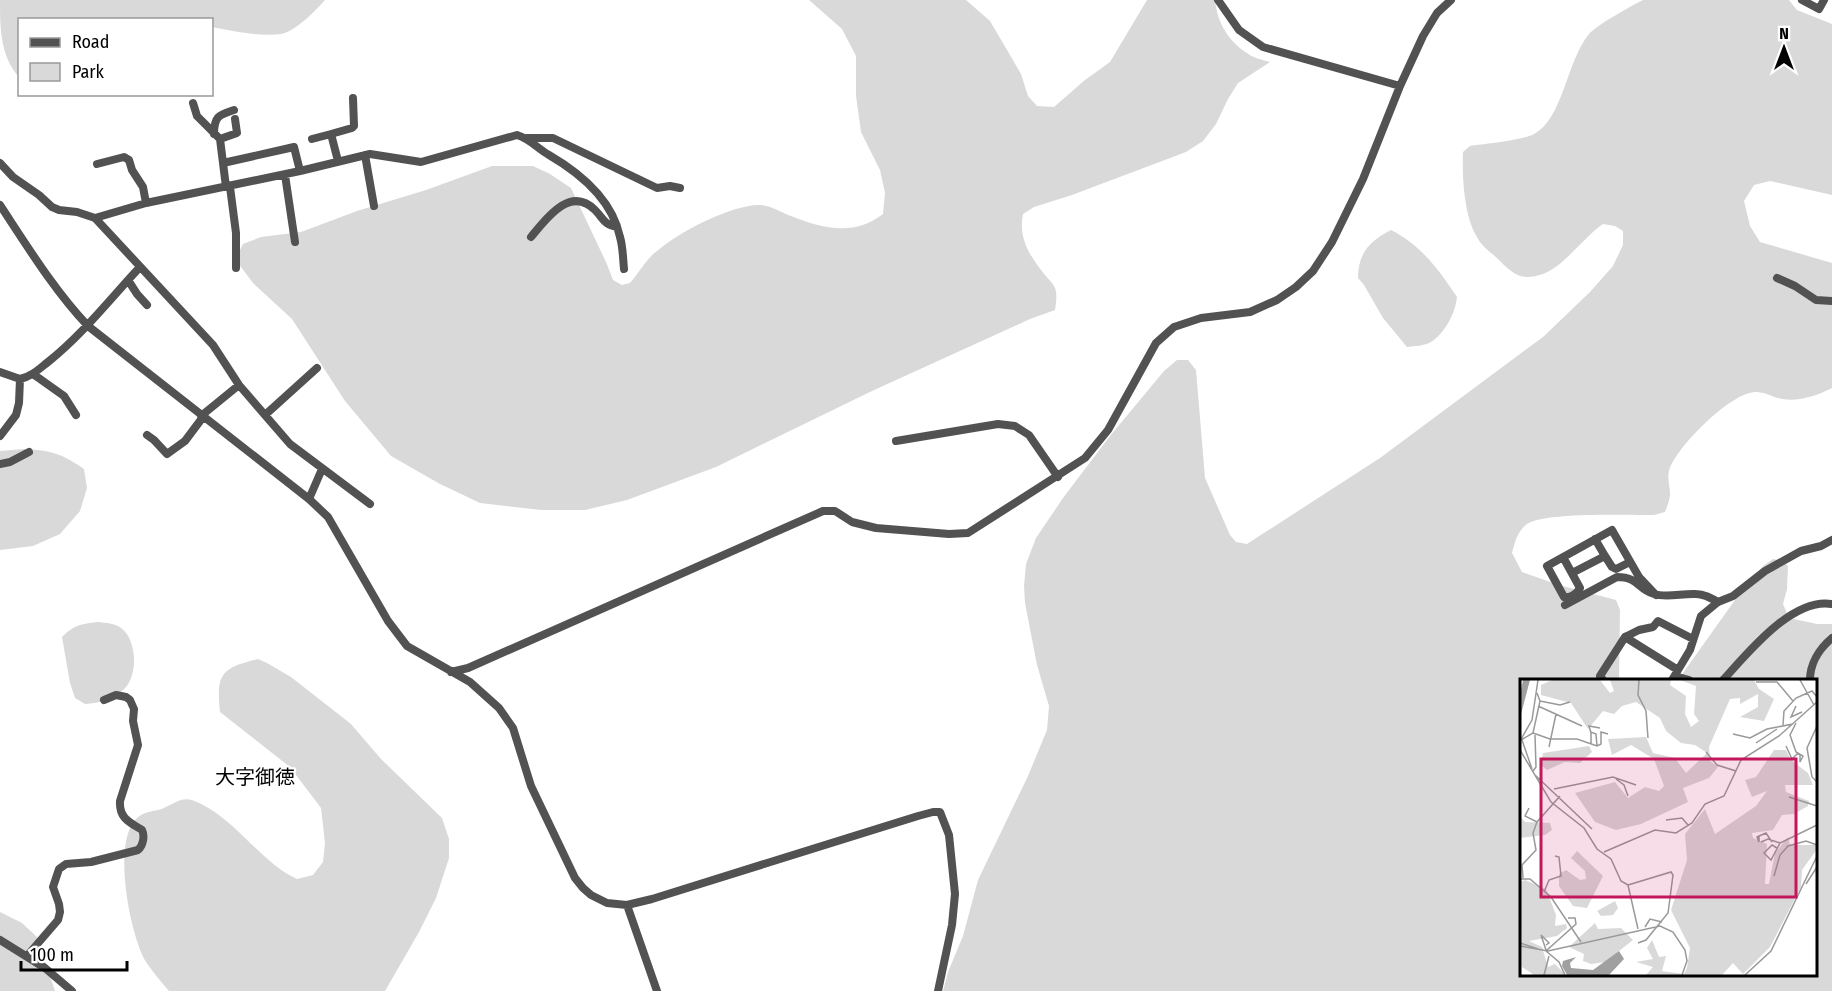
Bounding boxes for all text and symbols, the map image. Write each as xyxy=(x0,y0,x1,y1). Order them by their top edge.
legend xyxy=(18,18,213,96)
north arrow xyxy=(1754,18,1814,78)
text: N xyxy=(1779,24,1789,43)
text: Road xyxy=(72,31,109,53)
text: Park xyxy=(72,61,105,83)
inset map xyxy=(1520,679,1817,976)
district label: 大字御徳 xyxy=(215,765,295,789)
scale bar xyxy=(21,934,128,972)
text: 100 m xyxy=(30,944,74,966)

